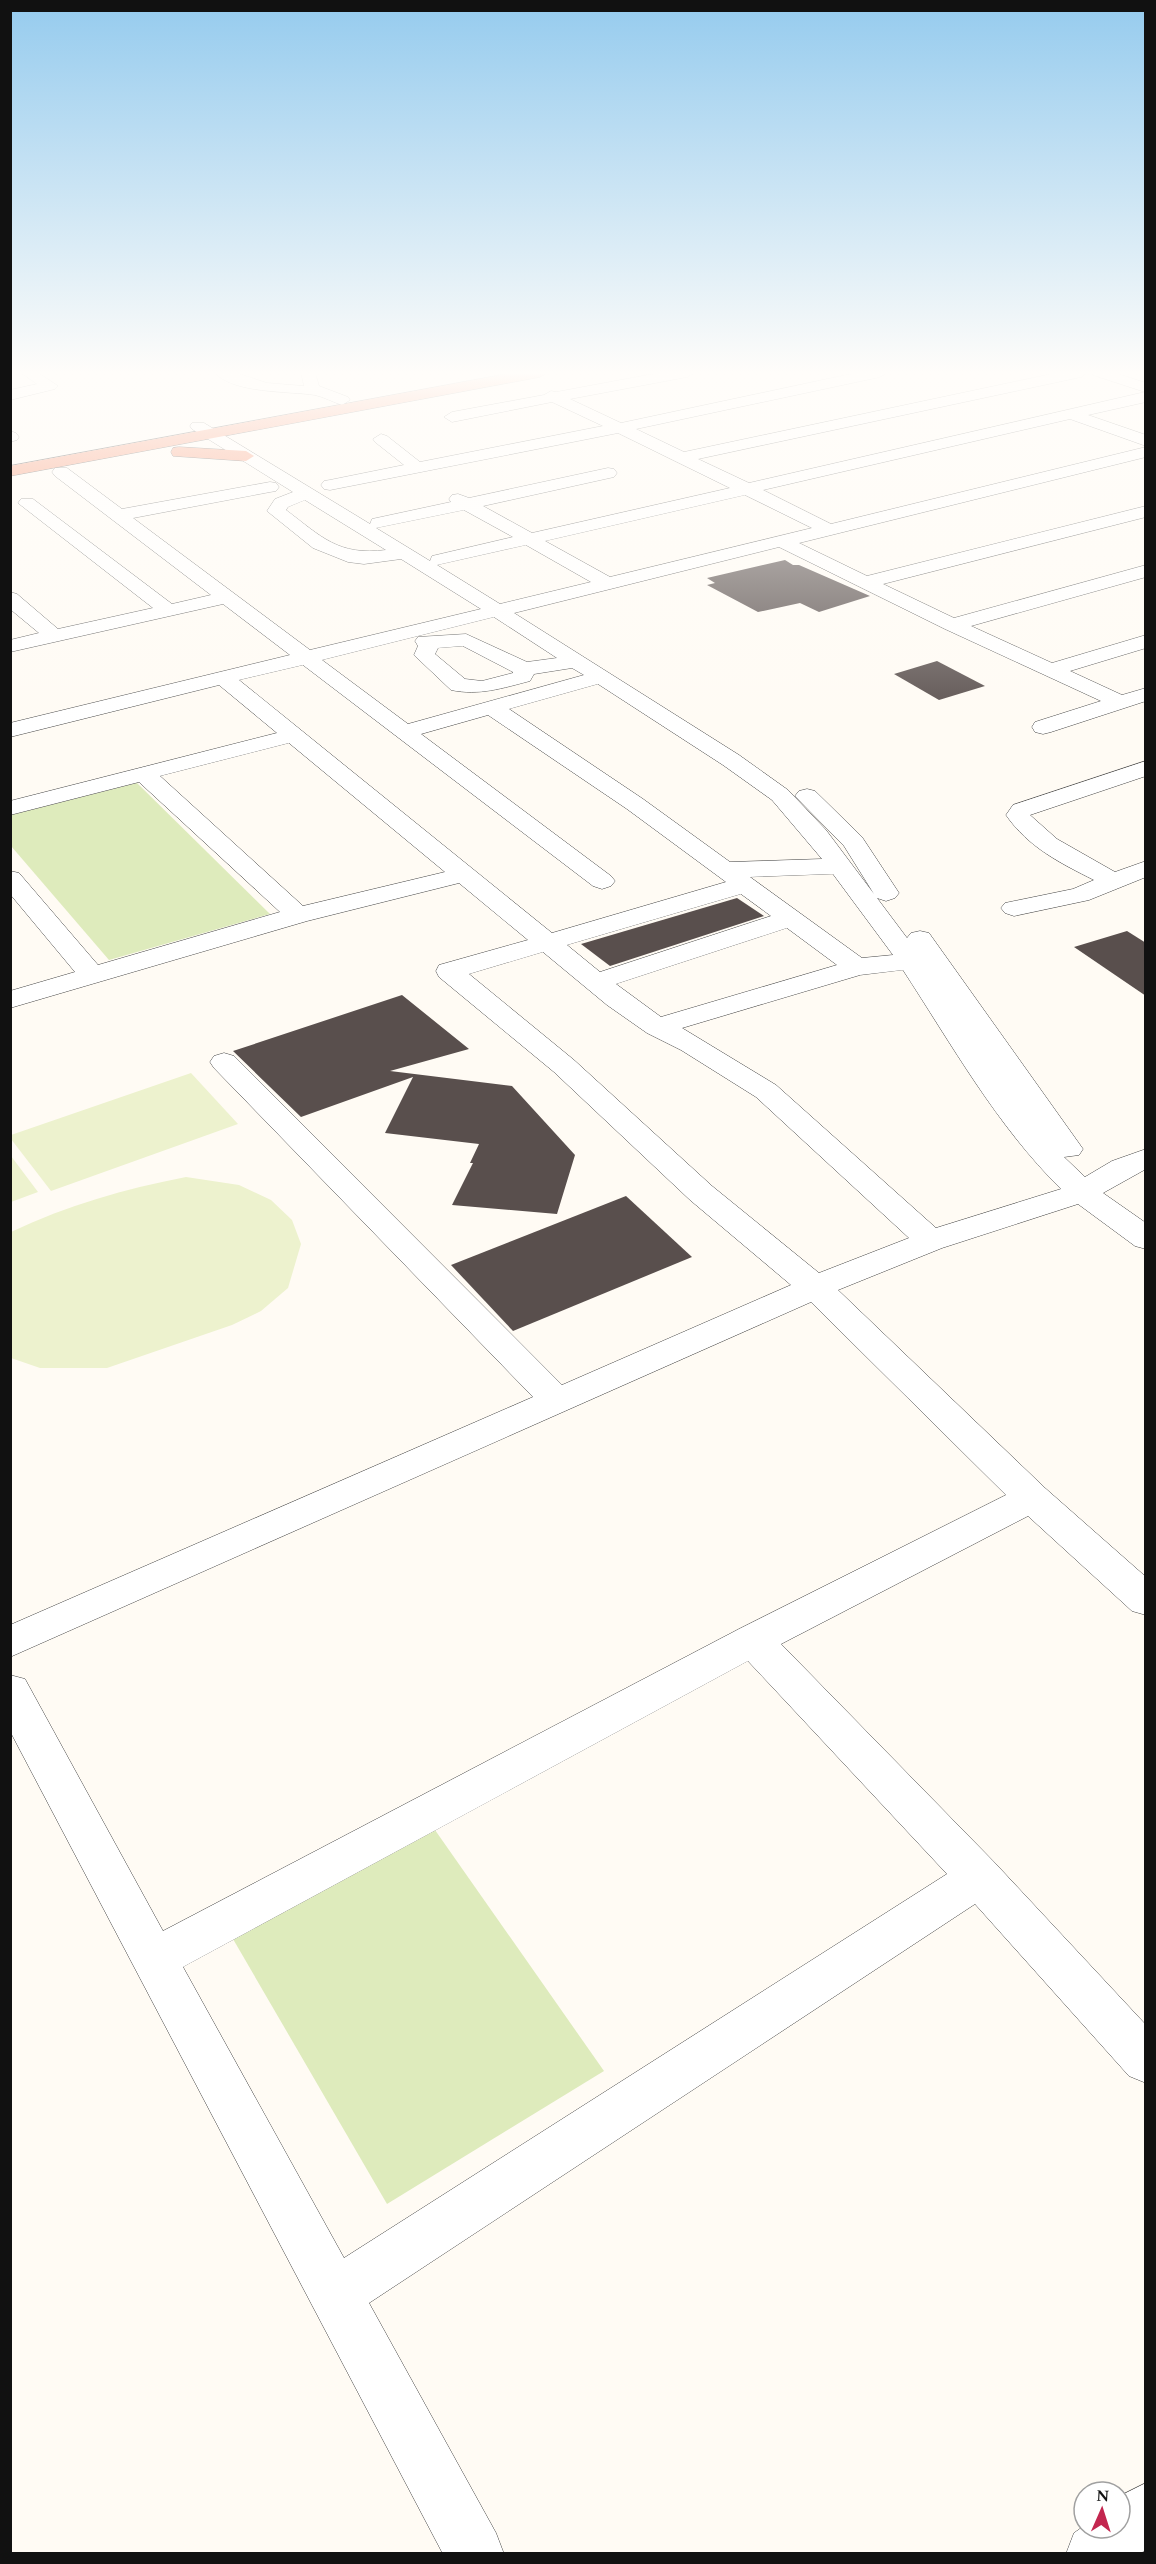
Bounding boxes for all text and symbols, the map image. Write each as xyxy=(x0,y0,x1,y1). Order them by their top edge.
north arrow xyxy=(1072,2480,1132,2540)
text: N xyxy=(1096,2484,1110,2508)

